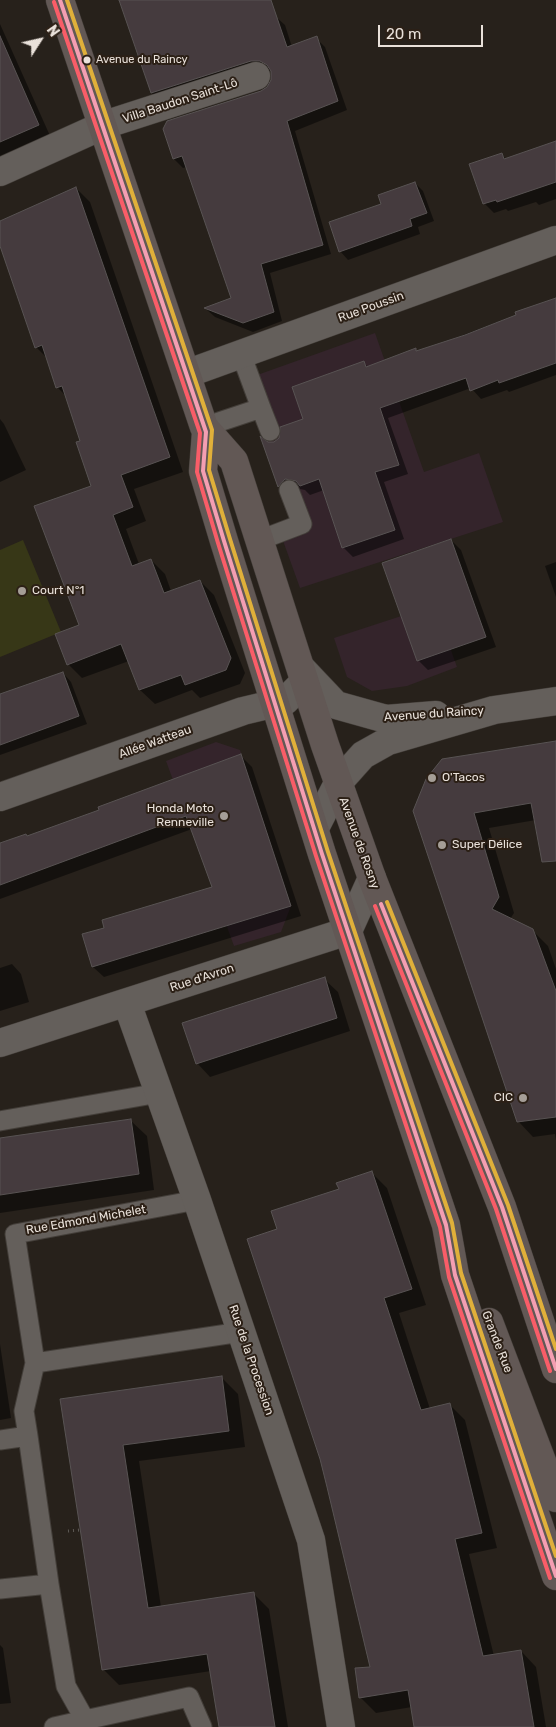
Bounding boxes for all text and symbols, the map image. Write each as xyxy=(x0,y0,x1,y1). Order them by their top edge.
north arrow xyxy=(15,15,65,65)
scale bar xyxy=(381,15,486,47)
text: N xyxy=(43,22,63,40)
text: 20 m xyxy=(386,25,421,43)
place label: Avenue du Raincy xyxy=(96,53,188,67)
marker: Avenue du Raincy xyxy=(82,55,92,65)
street label: Villa Baudon Saint-Lô xyxy=(121,76,239,126)
street label: Rue Poussin xyxy=(336,288,406,326)
place label: Court N°1 xyxy=(32,584,84,598)
marker: Court N°1 xyxy=(16,585,28,597)
street label: Avenue du Raincy xyxy=(384,703,484,725)
street label: Allée Watteau xyxy=(117,722,193,762)
place label: O'Tacos xyxy=(442,771,485,785)
marker: O'Tacos xyxy=(426,772,438,784)
street label: Avenue de Rosny xyxy=(336,795,382,891)
place label: Honda Moto Renneville xyxy=(147,802,214,830)
marker: Honda Moto Renneville xyxy=(218,810,230,822)
place label: Super Délice xyxy=(452,838,522,852)
marker: Super Délice xyxy=(436,839,448,851)
street label: Rue d'Avron xyxy=(168,961,236,995)
place label: CIC xyxy=(494,1091,513,1105)
marker: CIC xyxy=(517,1092,529,1104)
street label: Rue Edmond Michelet xyxy=(25,1202,147,1238)
street label: Rue de la Procession xyxy=(225,1303,277,1417)
street label: Grande Rue xyxy=(479,1309,515,1375)

